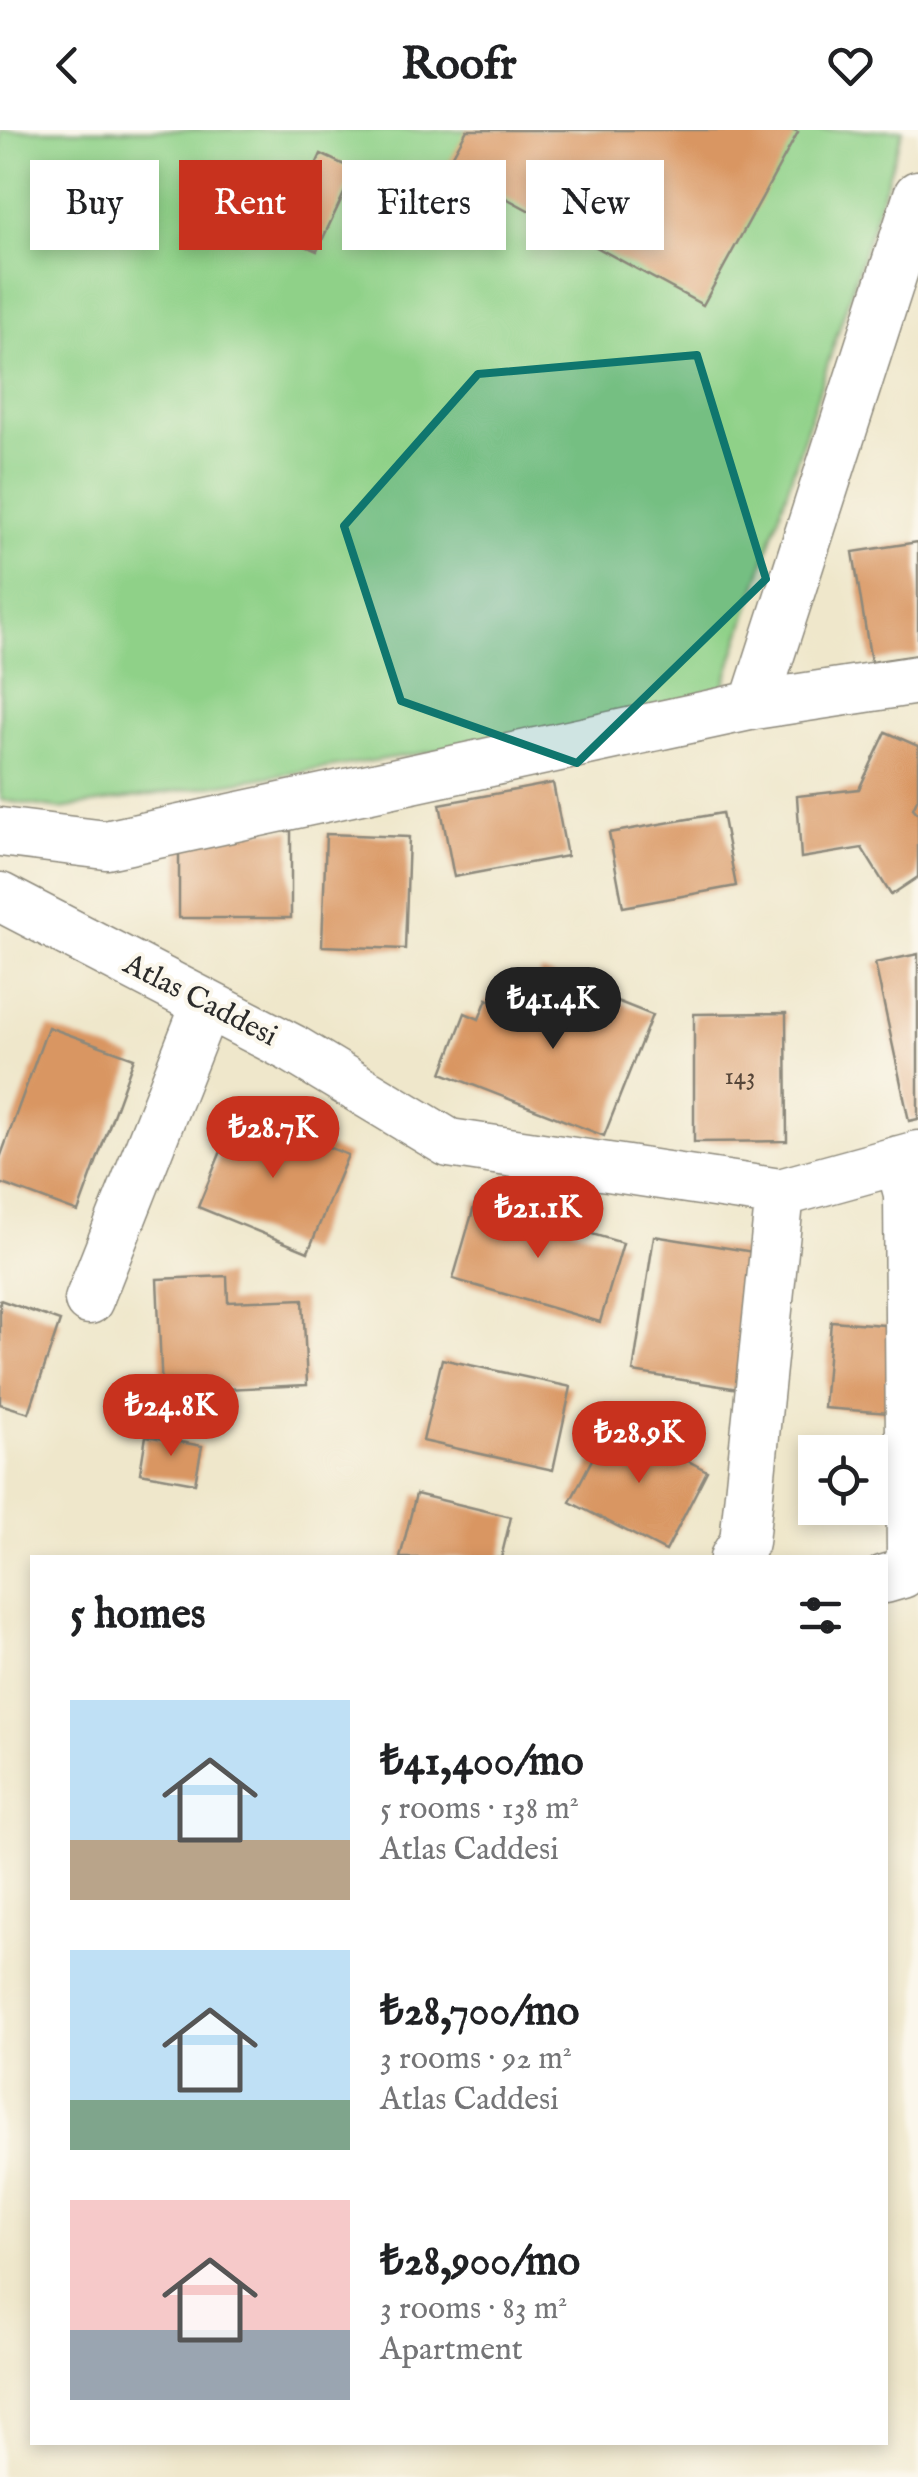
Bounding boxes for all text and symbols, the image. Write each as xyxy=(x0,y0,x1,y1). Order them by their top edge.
text: Roofr xyxy=(401,37,517,94)
icon: back xyxy=(40,38,95,93)
icon: heart xyxy=(823,38,878,93)
chip: Buy xyxy=(30,160,159,250)
chip: Rent xyxy=(179,160,322,250)
chip: Filters xyxy=(342,160,506,250)
chip: New xyxy=(526,160,664,250)
street label: Atlas Caddesi xyxy=(116,946,283,1056)
pin: ₺41.4K xyxy=(472,967,634,1052)
text: ₺41.4K xyxy=(507,979,599,1020)
house number: 143 xyxy=(725,1061,755,1093)
pin: ₺28.7K xyxy=(192,1096,354,1181)
text: ₺28.7K xyxy=(228,1108,318,1149)
pin: ₺21.1K xyxy=(457,1176,619,1261)
text: ₺21.1K xyxy=(494,1188,582,1229)
pin: ₺24.8K xyxy=(90,1374,252,1459)
text: ₺24.8K xyxy=(125,1386,217,1427)
pin: ₺28.9K xyxy=(558,1401,720,1486)
text: ₺28.9K xyxy=(594,1413,684,1454)
map controls xyxy=(798,1435,888,1525)
button: locate xyxy=(798,1435,888,1525)
icon: filters xyxy=(793,1588,848,1643)
text: 5 homes xyxy=(70,1589,206,1642)
text: ₺41,400/mo xyxy=(380,1736,584,1789)
icon: home xyxy=(150,1740,270,1860)
text: 5 rooms · 138 m² xyxy=(380,1789,579,1830)
text: Atlas Caddesi xyxy=(380,1830,559,1871)
text: ₺28,700/mo xyxy=(380,1986,579,2039)
icon: home xyxy=(150,1990,270,2110)
text: 3 rooms · 92 m² xyxy=(380,2039,572,2080)
text: Atlas Caddesi xyxy=(380,2080,559,2121)
text: ₺28,900/mo xyxy=(380,2236,580,2289)
icon: home xyxy=(150,2240,270,2360)
text: 3 rooms · 83 m² xyxy=(380,2289,567,2330)
text: Apartment xyxy=(380,2330,523,2371)

